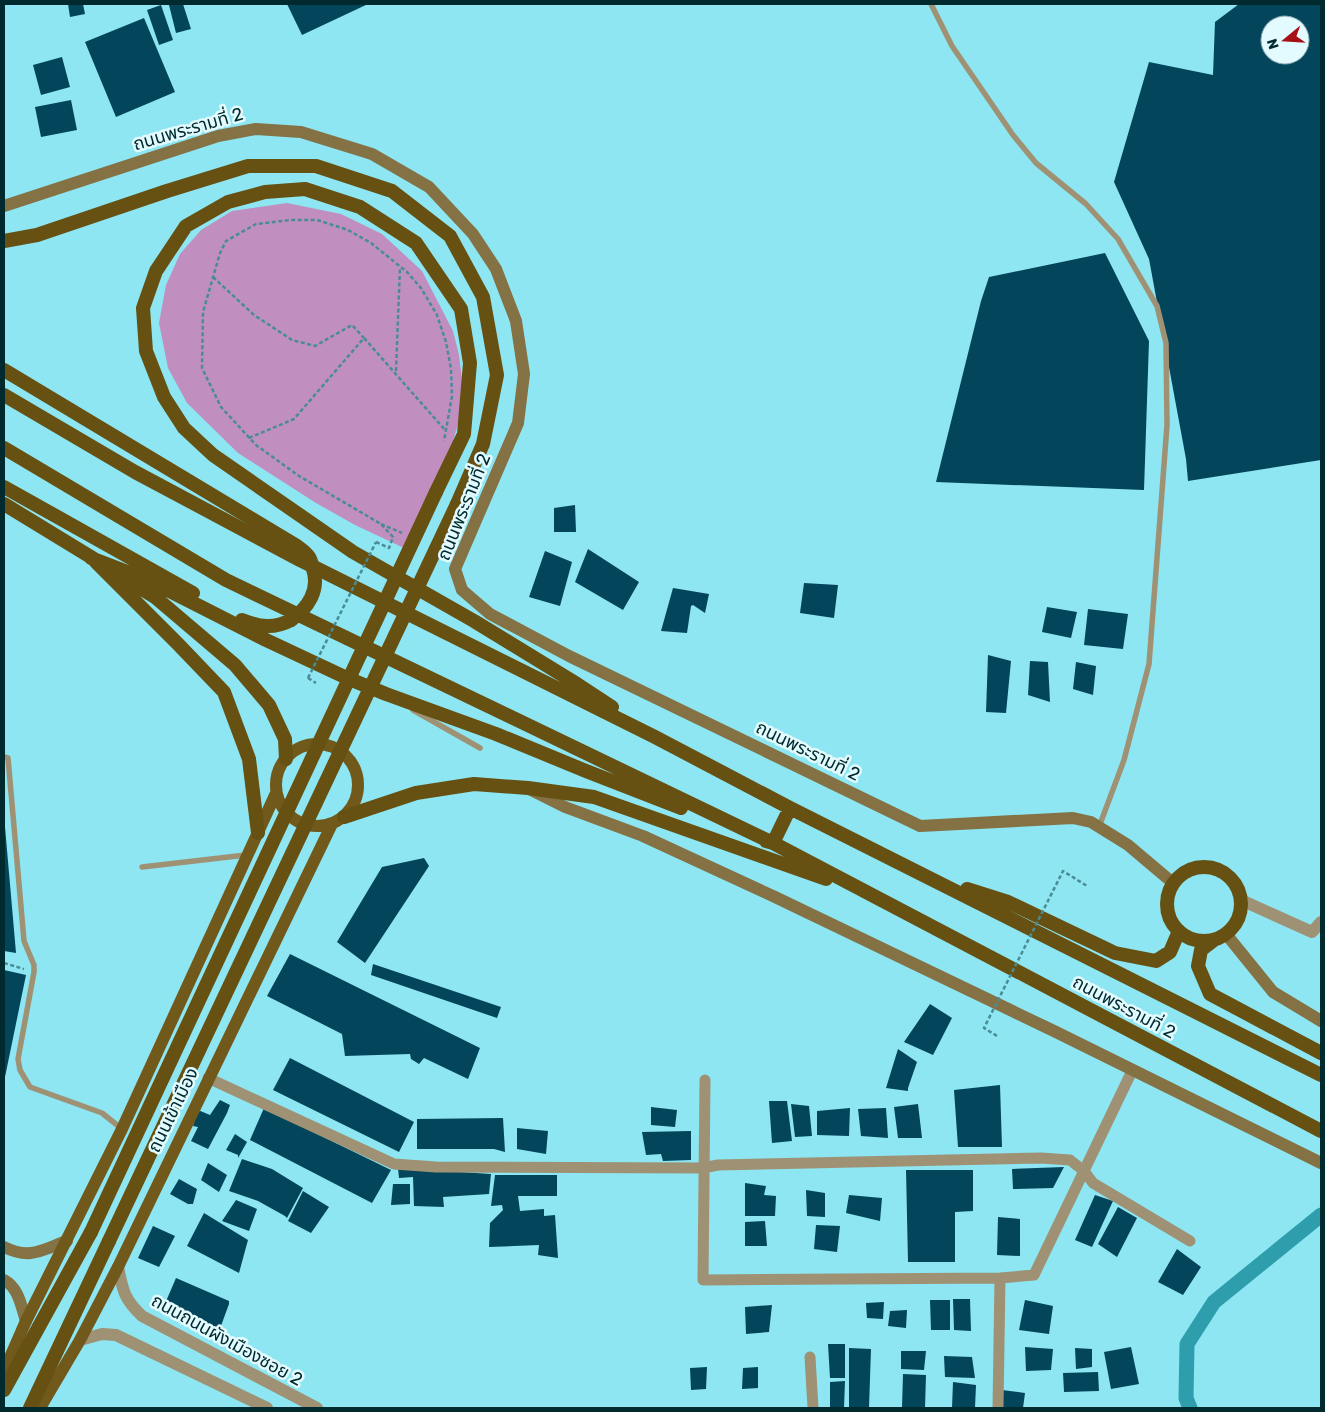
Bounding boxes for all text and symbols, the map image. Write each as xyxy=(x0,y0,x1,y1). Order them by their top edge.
north arrow xyxy=(1260,15,1310,65)
text: N xyxy=(1263,36,1283,51)
street label: ถนนพระรามที่ 2 xyxy=(130,101,246,155)
street label: ถนนพระรามที่ 2 xyxy=(431,450,495,564)
street label: ถนนพระรามที่ 2 xyxy=(752,714,865,786)
street label: ถนนพระรามที่ 2 xyxy=(1069,969,1180,1043)
street label: ถนนเข้าเมือง xyxy=(143,1064,203,1156)
street label: ถนนถนนผังเมืองซอย 2 xyxy=(148,1289,306,1391)

